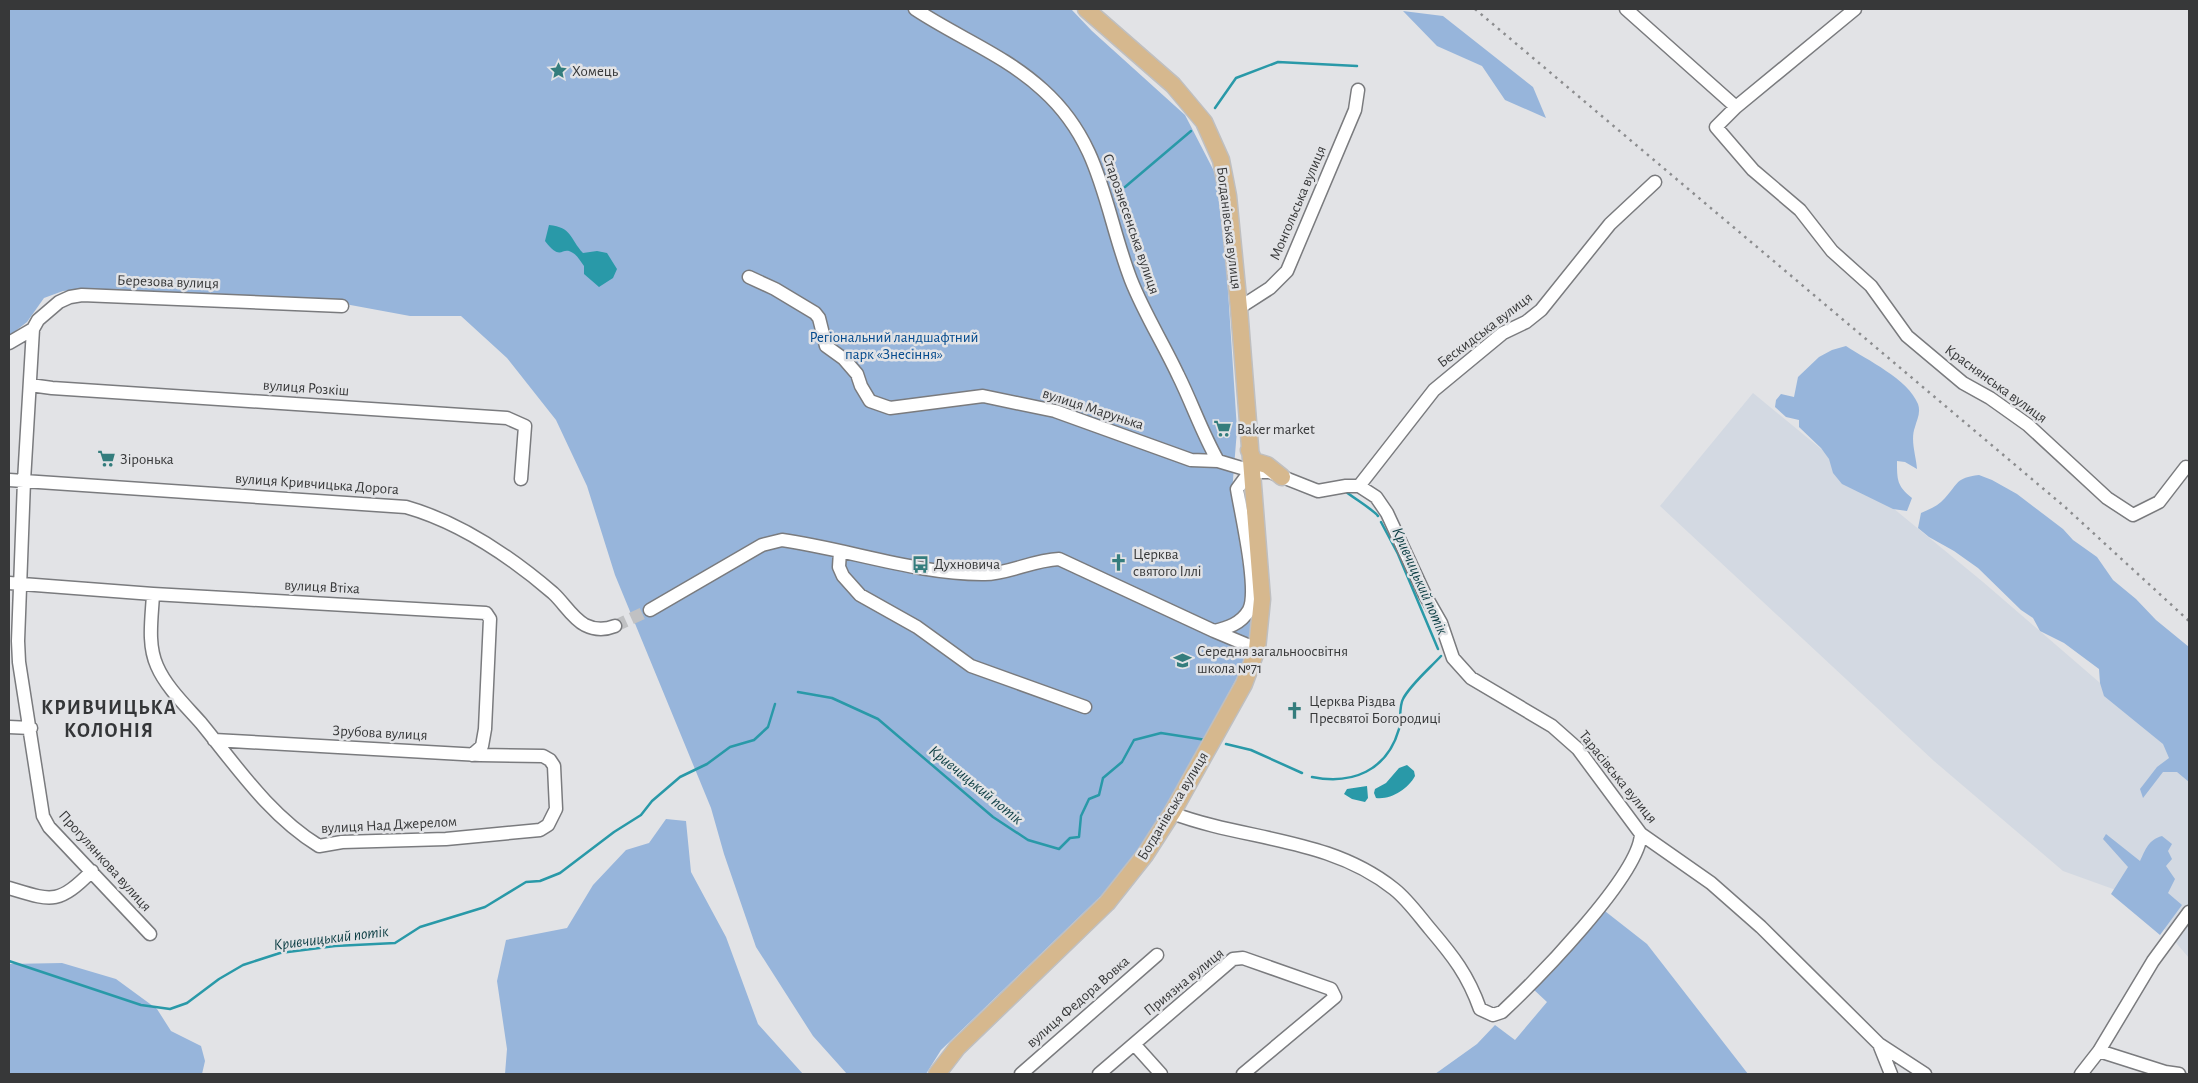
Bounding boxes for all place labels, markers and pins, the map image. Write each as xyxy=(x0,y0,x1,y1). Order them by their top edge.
place icon: Хомець xyxy=(548,61,568,81)
place label: Хомець xyxy=(572,64,619,79)
supermarket icon: Baker market xyxy=(1213,419,1233,439)
place label: Baker market xyxy=(1237,422,1315,437)
supermarket icon: Зіронька xyxy=(96,449,116,469)
place label: Зіронька xyxy=(120,452,174,467)
place label: Церква святого Іллі xyxy=(1133,547,1201,579)
church icon: Церква святого Іллі xyxy=(1109,553,1129,573)
bus stop icon: Духновича xyxy=(910,554,930,574)
place label: Духновича xyxy=(934,557,1000,572)
place label: Середня загальноосвітня школа №71 xyxy=(1197,644,1348,676)
school or university icon: Середня загальноосвітня школа №71 xyxy=(1173,650,1193,670)
place label: Церква Різдва Пресвятої Богородиці xyxy=(1309,694,1441,726)
church icon: Церква Різдва Пресвятої Богородиці xyxy=(1285,700,1305,720)

